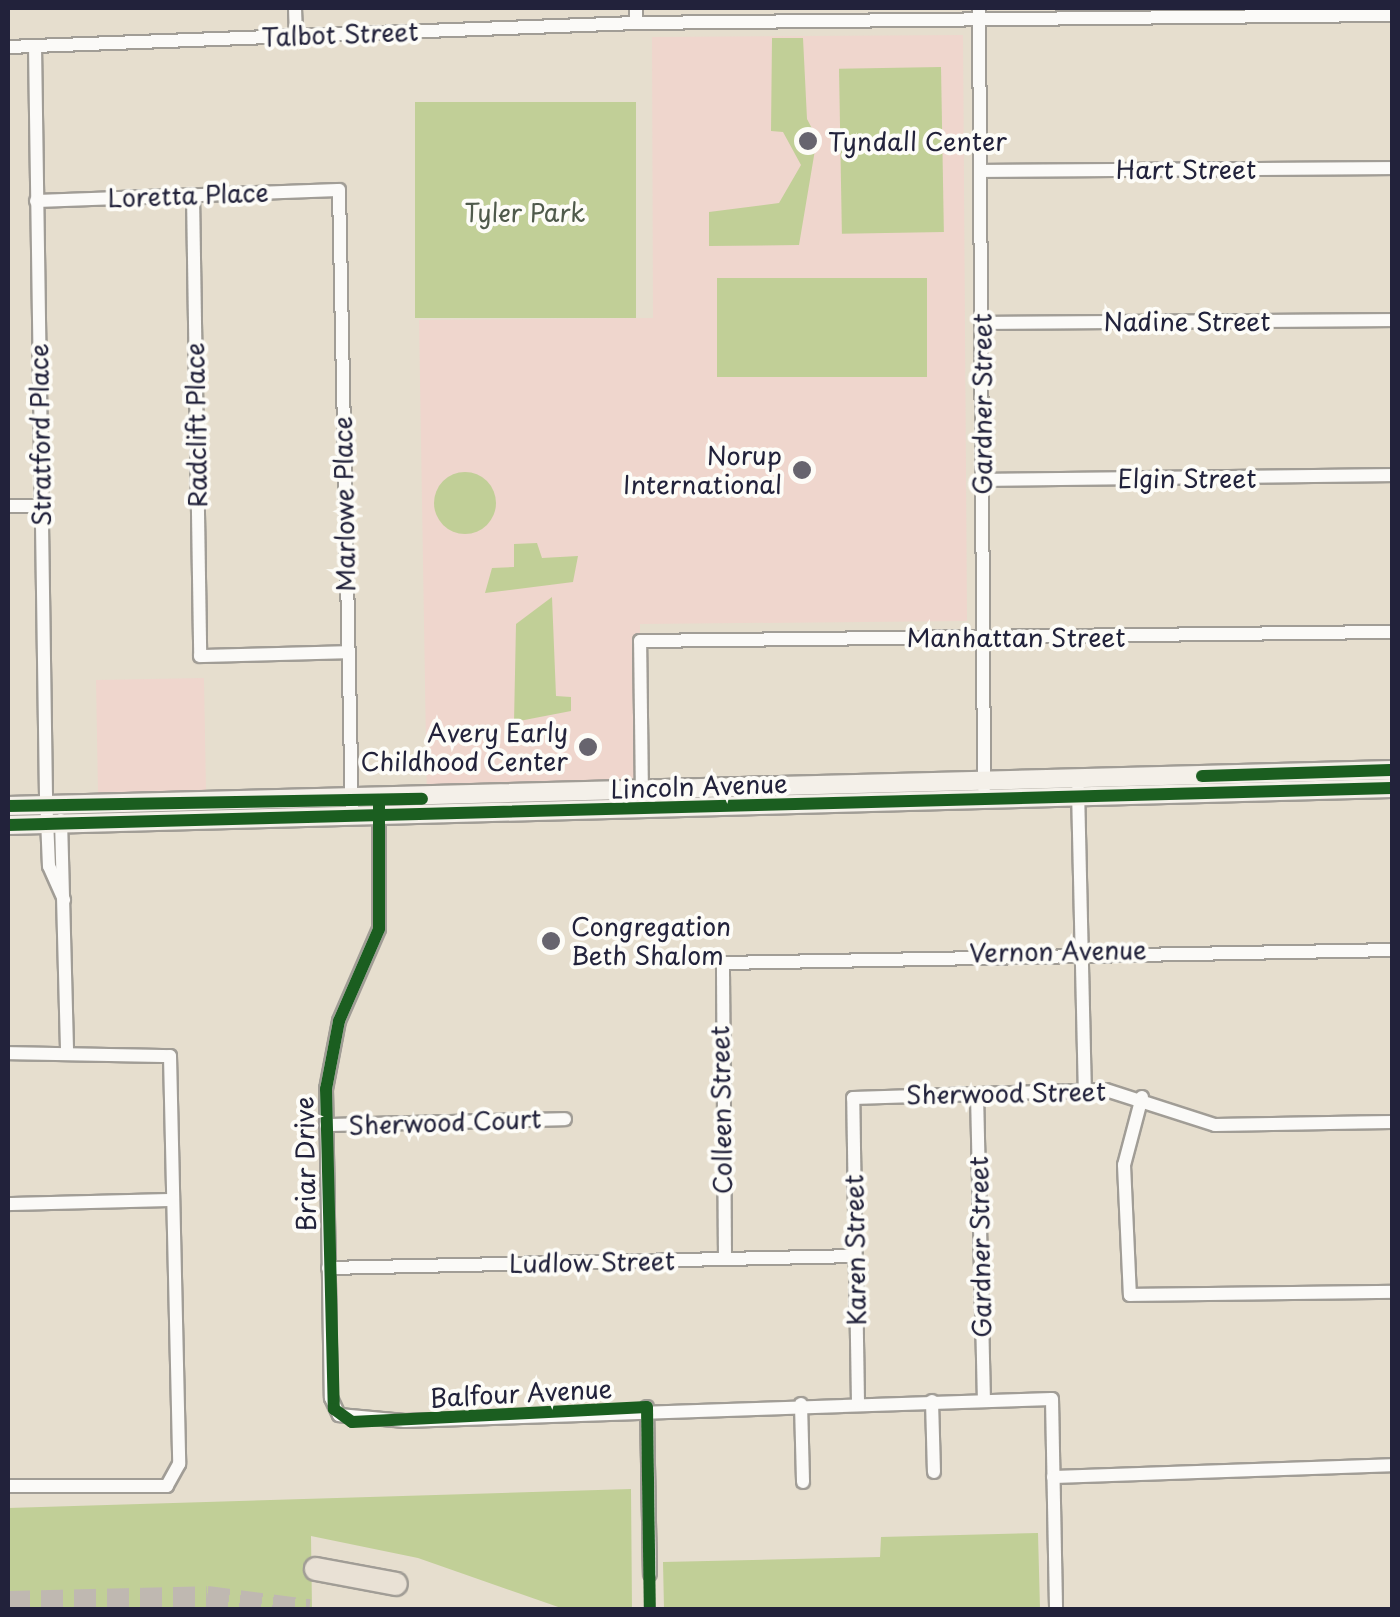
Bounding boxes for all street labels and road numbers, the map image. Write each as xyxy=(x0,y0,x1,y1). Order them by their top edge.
street label: Talbot Street xyxy=(261,16,419,52)
street label: Hart Street xyxy=(1116,154,1256,184)
street label: Loretta Place xyxy=(107,177,269,213)
street label: Nadine Street xyxy=(1103,306,1271,336)
street label: Gardner Street xyxy=(967,312,997,496)
street label: Radclift Place xyxy=(180,342,212,508)
street label: Stratford Place xyxy=(23,343,57,527)
street label: Marlowe Place xyxy=(327,416,361,592)
street label: Elgin Street xyxy=(1117,463,1257,493)
street label: Manhattan Street xyxy=(907,622,1125,652)
street label: Lincoln Avenue xyxy=(610,768,788,804)
street label: Vernon Avenue xyxy=(969,934,1147,968)
street label: Colleen Street xyxy=(705,1024,737,1196)
street label: Sherwood Street xyxy=(906,1076,1106,1110)
street label: Briar Drive xyxy=(289,1096,321,1232)
street label: Sherwood Court xyxy=(347,1104,543,1140)
street label: Gardner Street xyxy=(963,1155,997,1339)
street label: Karen Street xyxy=(839,1173,871,1327)
street label: Ludlow Street xyxy=(509,1246,675,1278)
street label: Balfour Avenue xyxy=(429,1373,613,1413)

